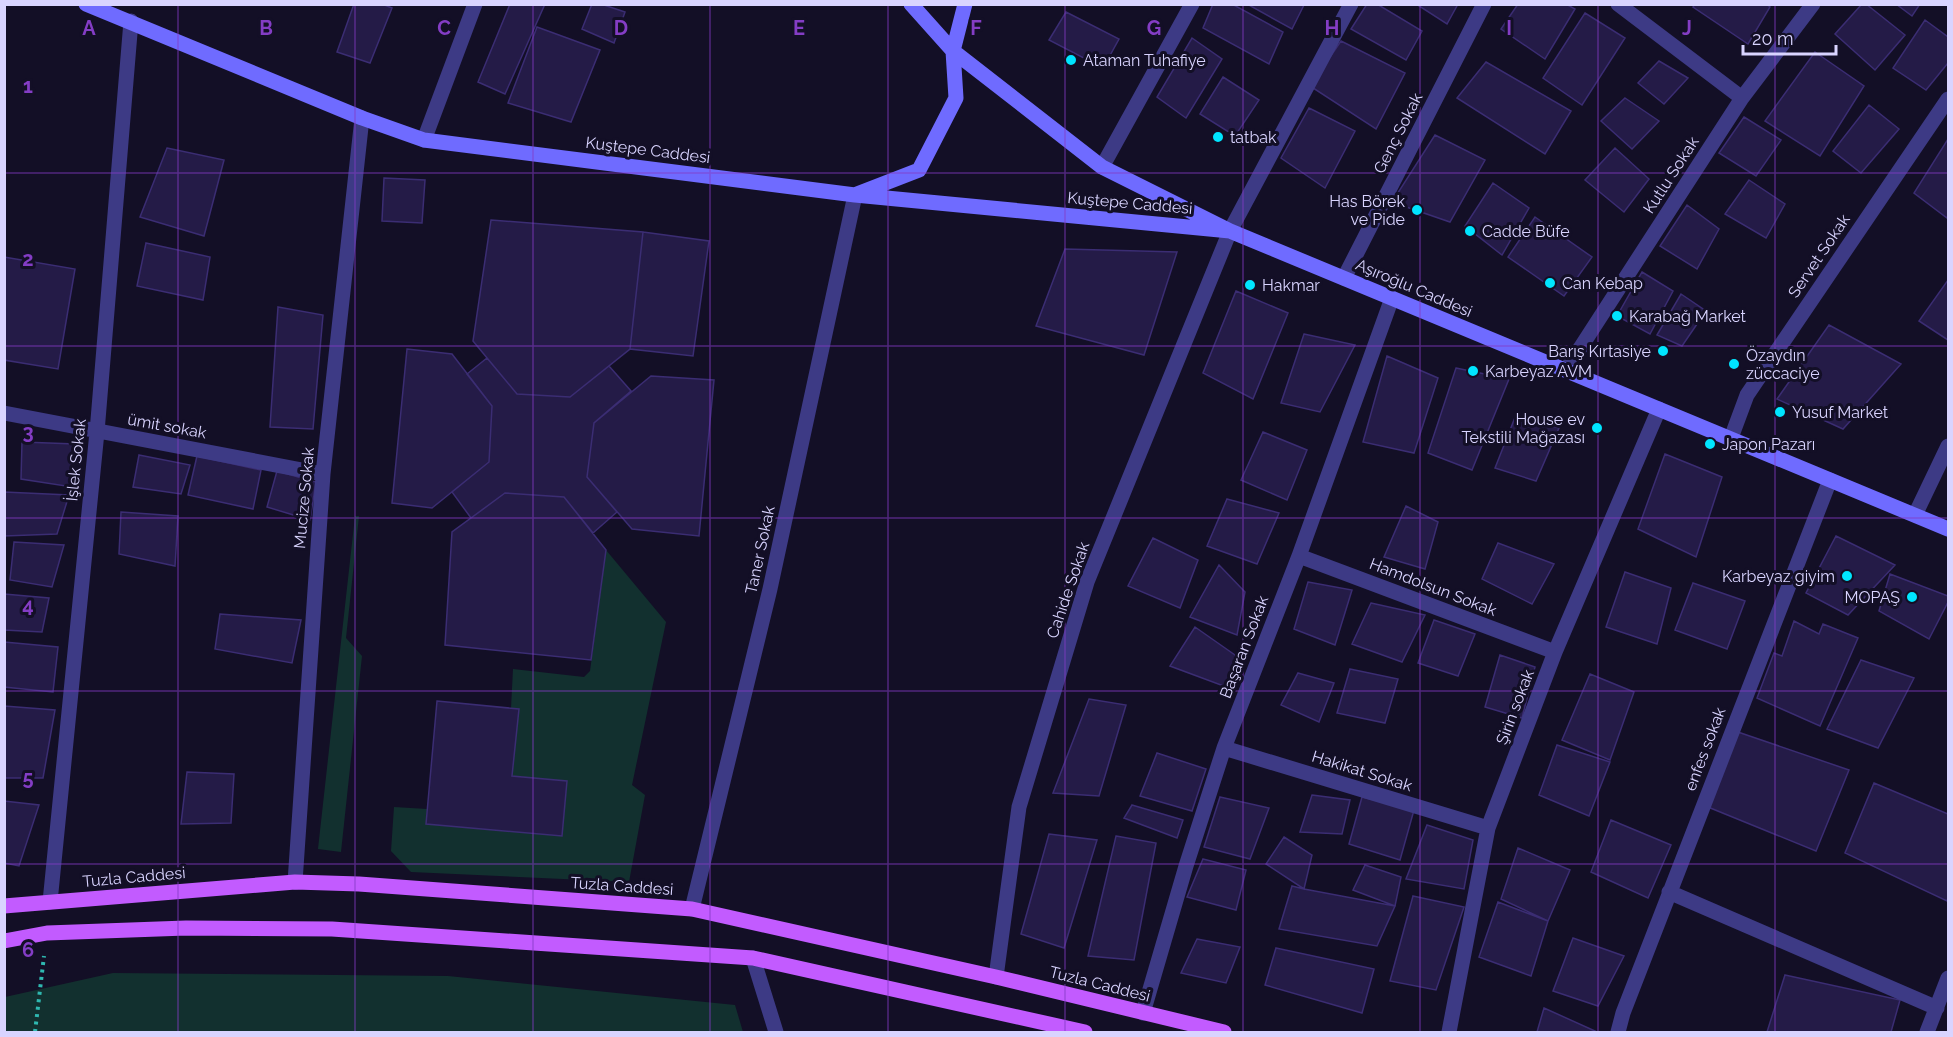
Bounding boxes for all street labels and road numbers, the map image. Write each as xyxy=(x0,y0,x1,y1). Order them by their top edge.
street label: Genç Sokak xyxy=(1370,89,1427,176)
street label: Kuştepe Caddesi xyxy=(585,133,711,167)
street label: Kutlu Sokak xyxy=(1639,133,1703,217)
street label: Kuştepe Caddesi xyxy=(1067,188,1193,218)
street label: Servet Sokak xyxy=(1784,210,1854,301)
street label: Aşıroğlu Caddesi xyxy=(1353,255,1475,321)
street label: ümit sokak xyxy=(126,410,209,442)
street label: İşlek Sokak xyxy=(61,417,90,502)
street label: Mucize Sokak xyxy=(290,446,318,550)
street label: Taner Sokak xyxy=(741,504,779,596)
street label: Cahide Sokak xyxy=(1043,539,1094,641)
street label: Hamdolsun Sokak xyxy=(1367,554,1500,620)
street label: Başaran Sokak xyxy=(1216,593,1272,701)
street label: Şirin sokak xyxy=(1492,666,1538,747)
street label: enfes sokak xyxy=(1680,704,1730,793)
street label: Hakikat Sokak xyxy=(1310,747,1415,795)
street label: Tuzla Caddesi xyxy=(82,863,186,891)
street label: Tuzla Caddesi xyxy=(570,873,674,899)
street label: Tuzla Caddesi xyxy=(1048,962,1152,1006)

